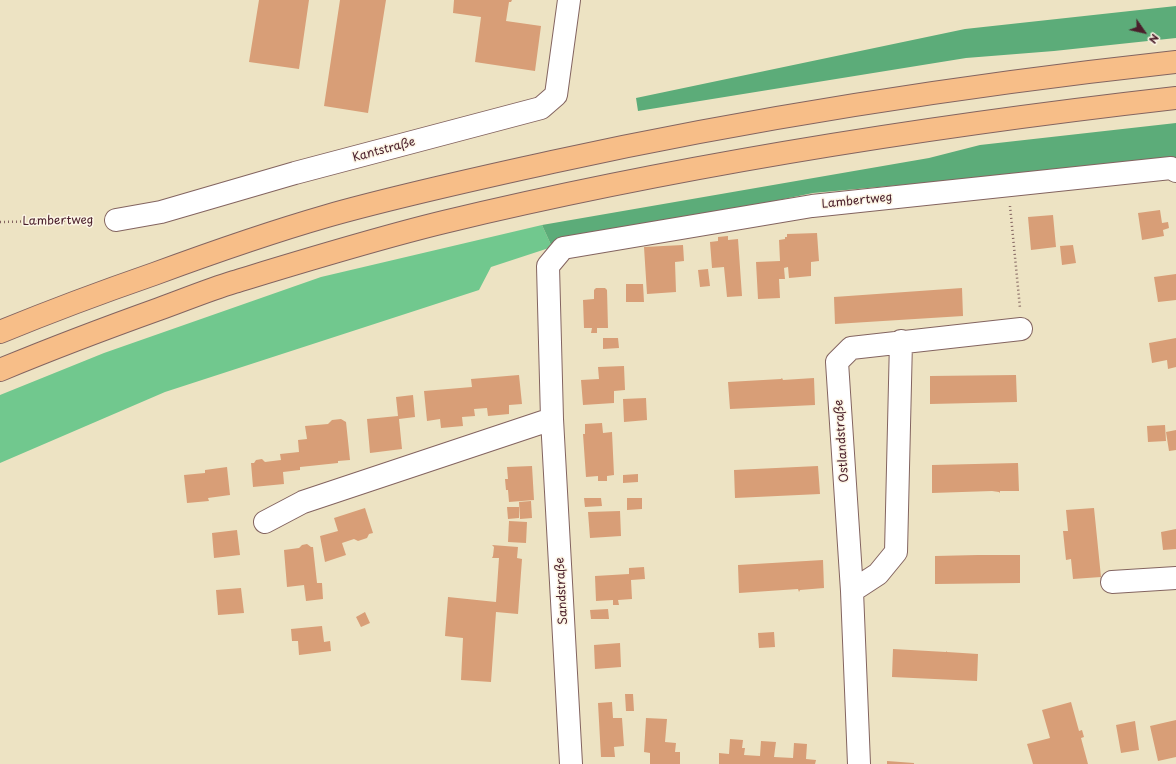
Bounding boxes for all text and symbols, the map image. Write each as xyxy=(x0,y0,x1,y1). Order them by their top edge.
north arrow xyxy=(1124,12,1164,52)
text: N xyxy=(1145,31,1164,47)
street label: Kantstraße xyxy=(351,135,417,165)
street label: Lambertweg xyxy=(821,190,893,212)
street label: Lambertweg xyxy=(22,213,94,229)
street label: Ostlandstraße xyxy=(832,399,852,483)
street label: Sandstraße xyxy=(553,557,571,625)

